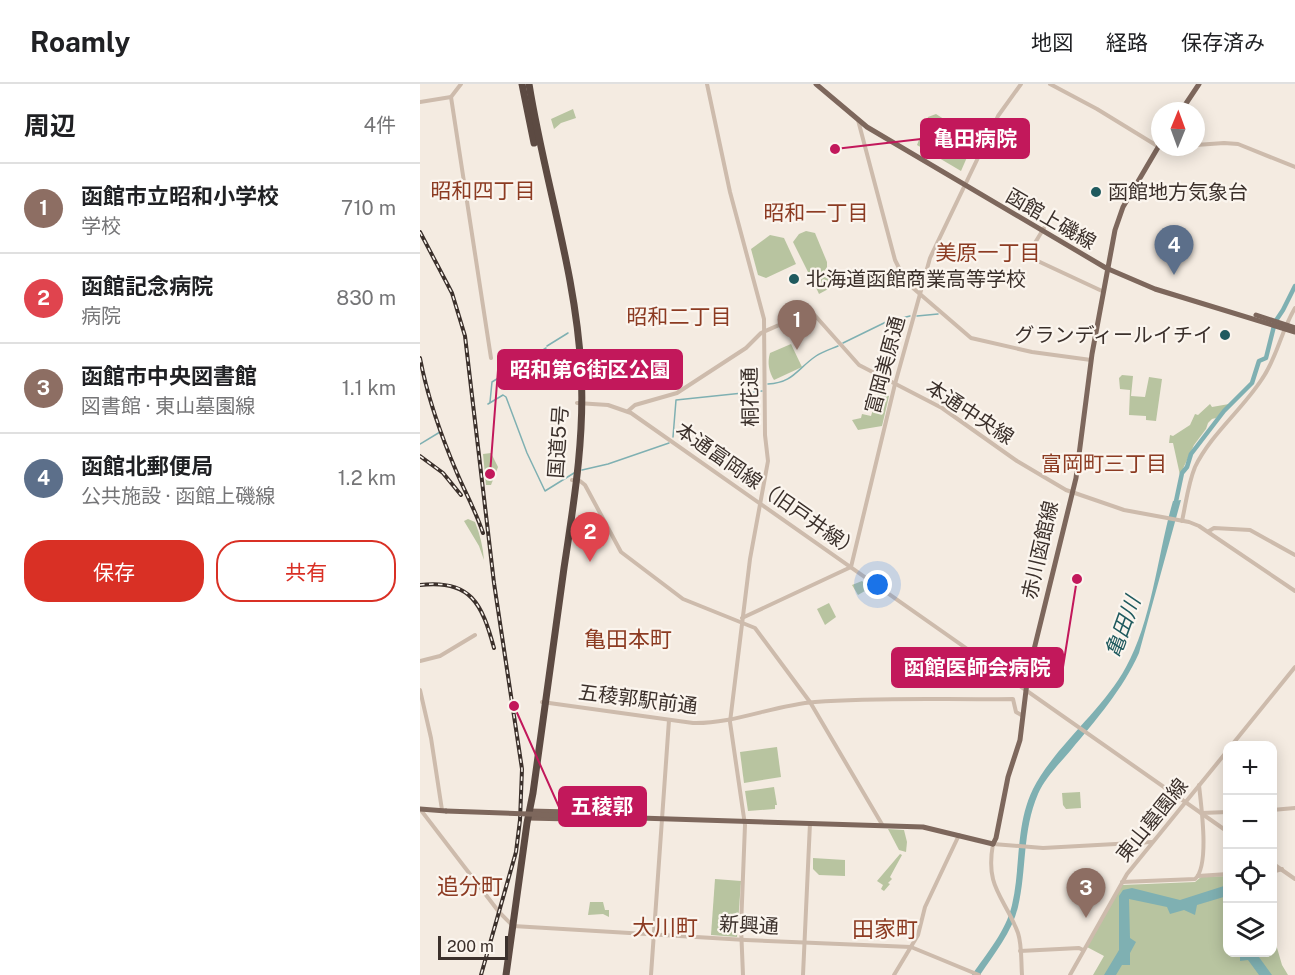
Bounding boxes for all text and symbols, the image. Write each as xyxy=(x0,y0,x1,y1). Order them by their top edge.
text: Roamly xyxy=(30,25,130,58)
text: 地図 xyxy=(1031,30,1073,55)
text: 経路 xyxy=(1106,30,1148,55)
text: 保存済み xyxy=(1181,30,1265,55)
north arrow xyxy=(1151,102,1205,156)
text: 周辺 xyxy=(24,110,76,141)
text: 4件 xyxy=(363,113,396,137)
callout: 亀田病院 xyxy=(921,119,1029,158)
text: 亀田病院 xyxy=(933,126,1017,151)
district label: 昭和四丁目 xyxy=(431,178,536,203)
place label: 函館地方気象台 xyxy=(1108,180,1248,204)
text: 函館市立昭和小学校 xyxy=(81,183,279,209)
street label: 函館上磯線 xyxy=(1002,184,1100,254)
marker: 函館地方気象台 xyxy=(1089,185,1103,199)
text: 1 xyxy=(39,196,48,220)
text: 710 m xyxy=(341,196,396,220)
district label: 昭和一丁目 xyxy=(764,200,869,225)
text: 学校 xyxy=(81,214,121,238)
pin: 4 xyxy=(1154,226,1194,275)
district label: 美原一丁目 xyxy=(936,240,1041,265)
place label: 北海道函館商業高等学校 xyxy=(806,267,1026,291)
marker: 北海道函館商業高等学校 xyxy=(787,272,801,286)
text: 函館記念病院 xyxy=(81,273,213,299)
text: 2 xyxy=(37,286,50,310)
text: 830 m xyxy=(336,286,396,310)
pin: 1 xyxy=(778,300,817,350)
text: 病院 xyxy=(81,304,121,328)
district label: 昭和二丁目 xyxy=(627,304,732,329)
street label: 富岡美原通 xyxy=(860,314,910,416)
place label: グランディールイチイ xyxy=(1014,323,1213,347)
marker: グランディールイチイ xyxy=(1218,328,1232,342)
callout: 昭和第6街区公園 xyxy=(498,350,682,389)
text: 昭和第6街区公園 xyxy=(510,357,670,382)
text: 函館市中央図書館 xyxy=(81,363,257,389)
street label: 桐花通 xyxy=(737,367,763,427)
street label: 本通中央線 xyxy=(922,375,1018,449)
text: 3 xyxy=(37,376,50,400)
text: 1.1 km xyxy=(342,376,396,400)
text: 図書館 · 東山墓園線 xyxy=(81,394,255,418)
street label: 国道5号 xyxy=(543,405,573,479)
street label: 本通富岡線（旧戸井線） xyxy=(671,417,865,563)
district label: 富岡町三丁目 xyxy=(1041,451,1167,476)
text: 函館北郵便局 xyxy=(81,453,213,479)
text: 4 xyxy=(37,466,50,490)
text: 1.2 km xyxy=(338,466,396,490)
text: 公共施設 · 函館上磯線 xyxy=(81,484,275,508)
street label: 赤川函館線 xyxy=(1017,499,1063,601)
pin: 2 xyxy=(570,512,610,562)
button: 保存 xyxy=(24,540,204,602)
button: 共有 xyxy=(216,540,396,602)
your location xyxy=(863,570,892,599)
water label: 亀田川 xyxy=(1100,591,1146,661)
district label: 亀田本町 xyxy=(584,626,672,652)
callout: 函館医師会病院 xyxy=(892,648,1063,687)
text: 函館医師会病院 xyxy=(904,655,1051,680)
street label: 五稜郭駅前通 xyxy=(577,680,699,718)
map controls xyxy=(1223,741,1277,957)
button: + xyxy=(1223,741,1277,795)
street label: 東山墓園線 xyxy=(1111,774,1193,866)
callout: 五稜郭 xyxy=(559,787,646,826)
text: 五稜郭 xyxy=(571,794,634,819)
button: − xyxy=(1223,795,1277,849)
button: locate xyxy=(1223,849,1277,903)
pin: 3 xyxy=(1066,868,1106,918)
district label: 追分町 xyxy=(437,873,503,899)
button: layers xyxy=(1223,903,1277,957)
street label: 新興通 xyxy=(718,911,780,939)
district label: 大川町 xyxy=(632,914,698,940)
district label: 田家町 xyxy=(852,916,918,942)
scale bar xyxy=(438,933,508,960)
text: 200 m xyxy=(447,937,494,956)

